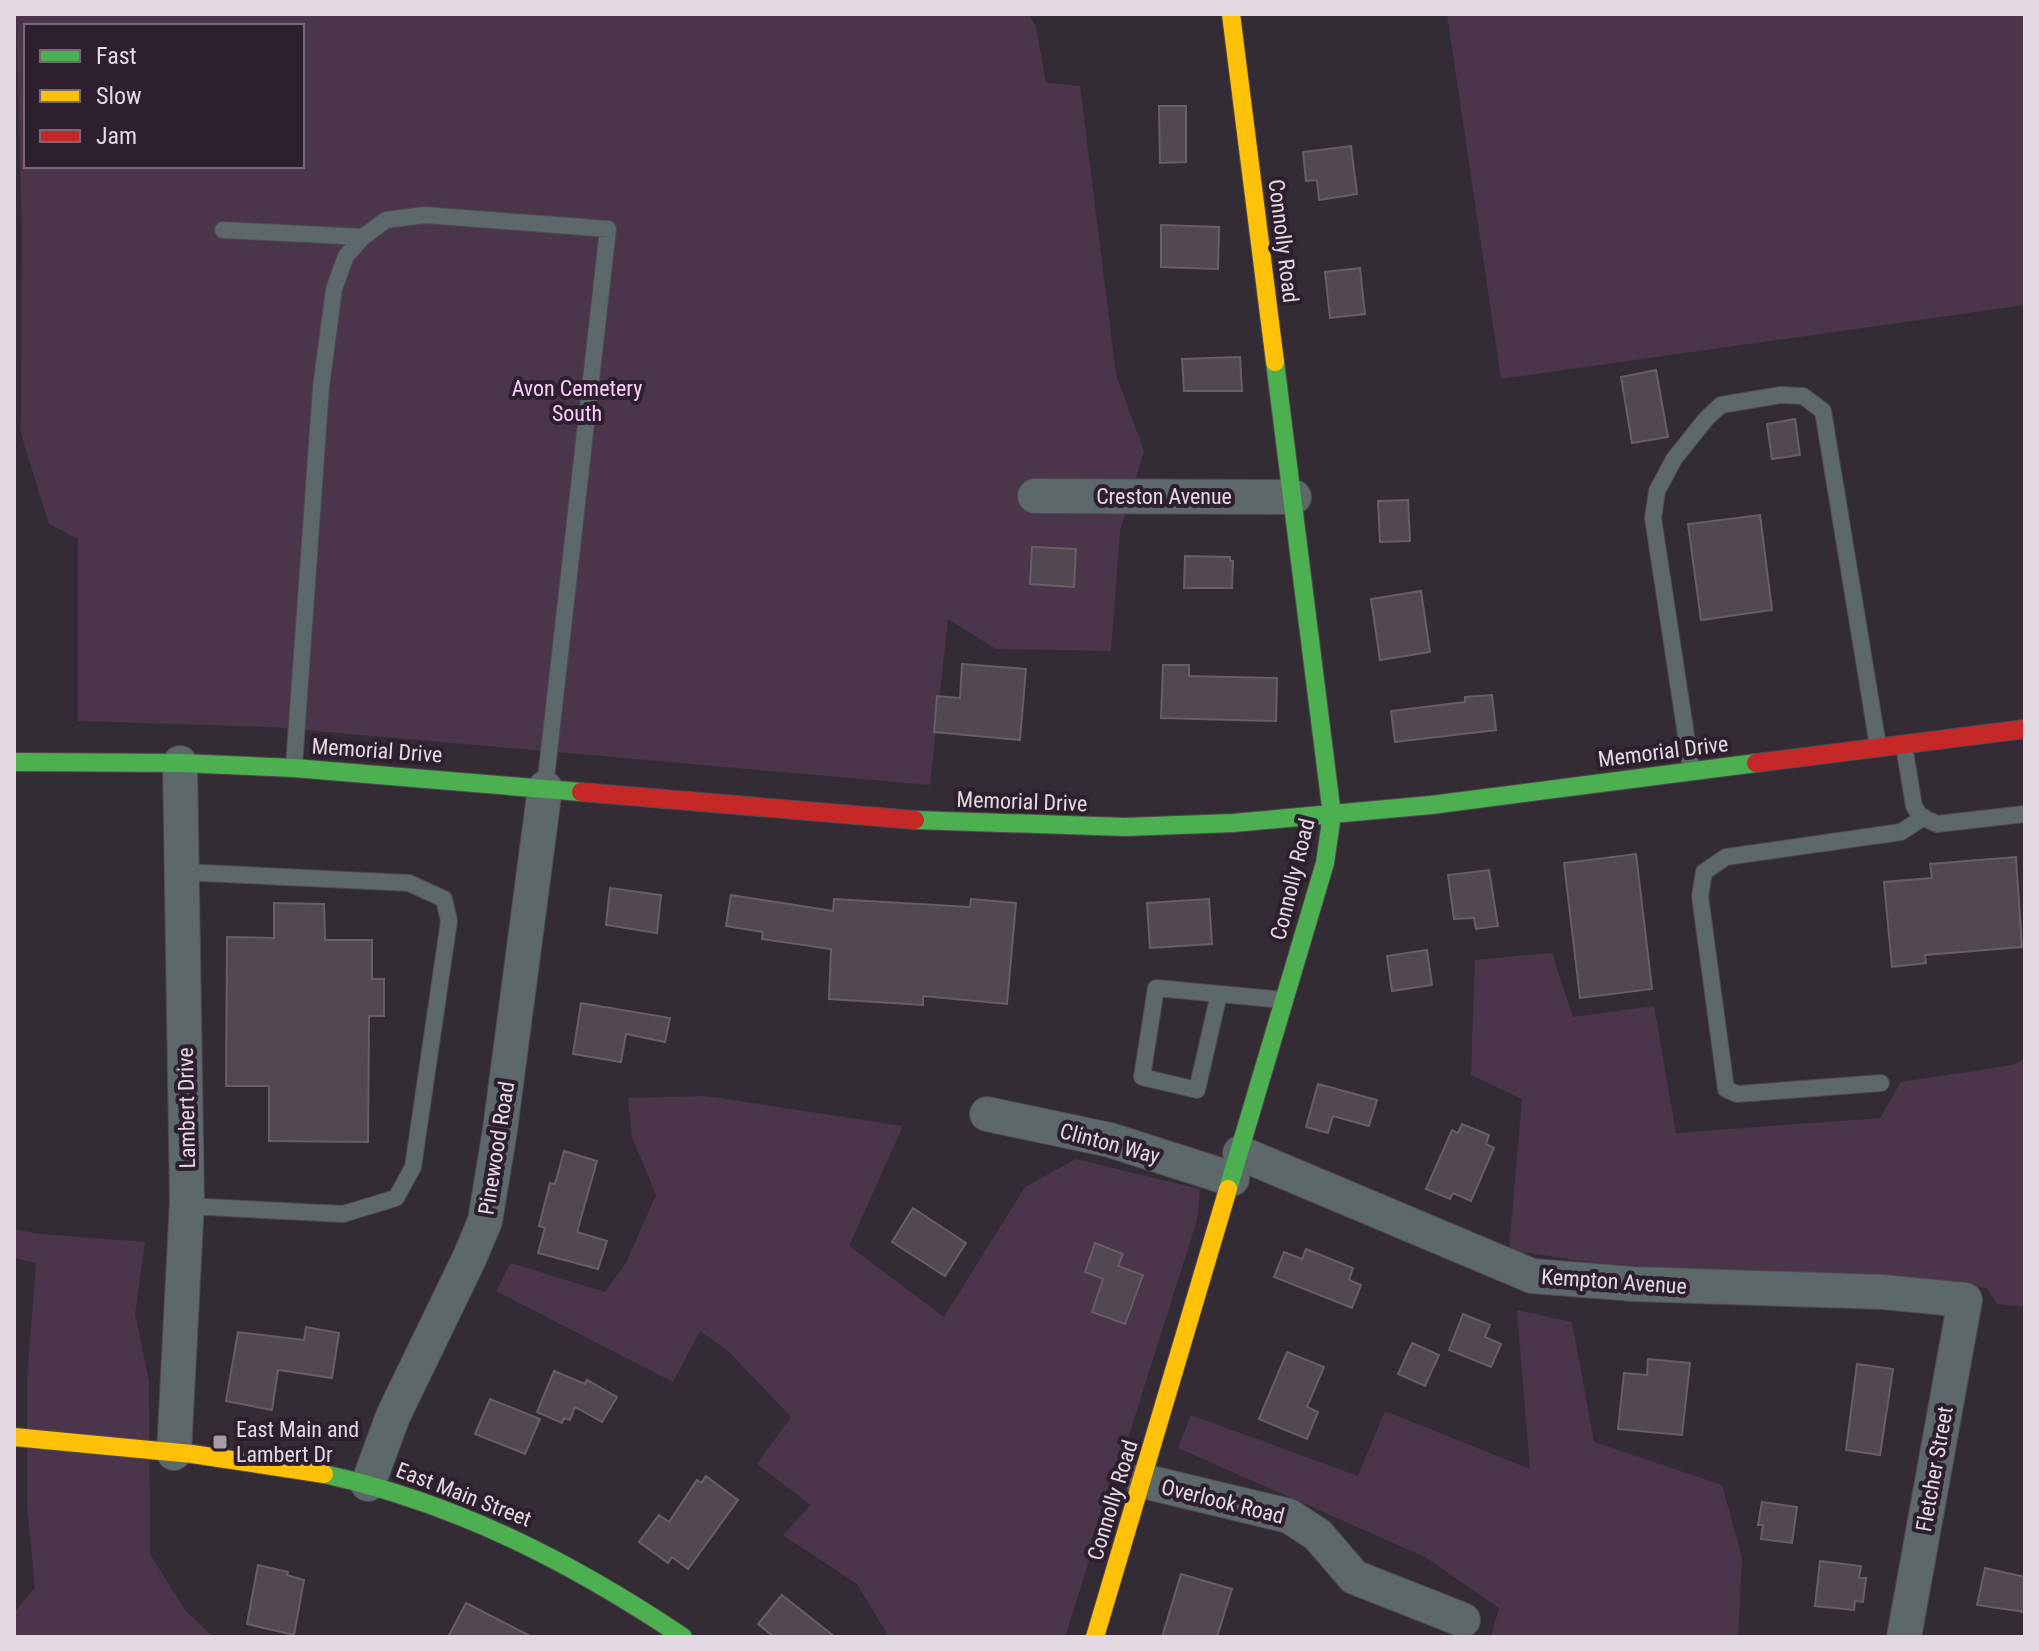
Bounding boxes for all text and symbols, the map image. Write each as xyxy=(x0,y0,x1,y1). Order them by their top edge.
legend xyxy=(24,24,304,168)
text: Fast xyxy=(96,42,137,70)
text: Slow xyxy=(96,82,142,110)
text: Jam xyxy=(96,122,137,150)
street label: Connolly Road xyxy=(1264,178,1303,304)
park label: Avon Cemetery South xyxy=(512,376,642,426)
street label: Creston Avenue xyxy=(1096,484,1232,509)
street label: Memorial Drive xyxy=(1597,731,1730,772)
street label: Memorial Drive xyxy=(311,733,443,768)
street label: Memorial Drive xyxy=(956,787,1088,816)
street label: Connolly Road xyxy=(1265,816,1320,942)
street label: Lambert Drive xyxy=(173,1047,200,1169)
street label: Pinewood Road xyxy=(474,1080,519,1217)
street label: Clinton Way xyxy=(1057,1118,1162,1169)
street label: Kempton Avenue xyxy=(1540,1264,1688,1299)
street label: Fletcher Street xyxy=(1911,1404,1958,1534)
place label: East Main and Lambert Dr xyxy=(236,1417,359,1467)
marker: East Main and Lambert Dr xyxy=(211,1433,229,1451)
street label: Connolly Road xyxy=(1082,1437,1143,1563)
street label: East Main Street xyxy=(393,1457,535,1532)
street label: Overlook Road xyxy=(1159,1474,1287,1529)

